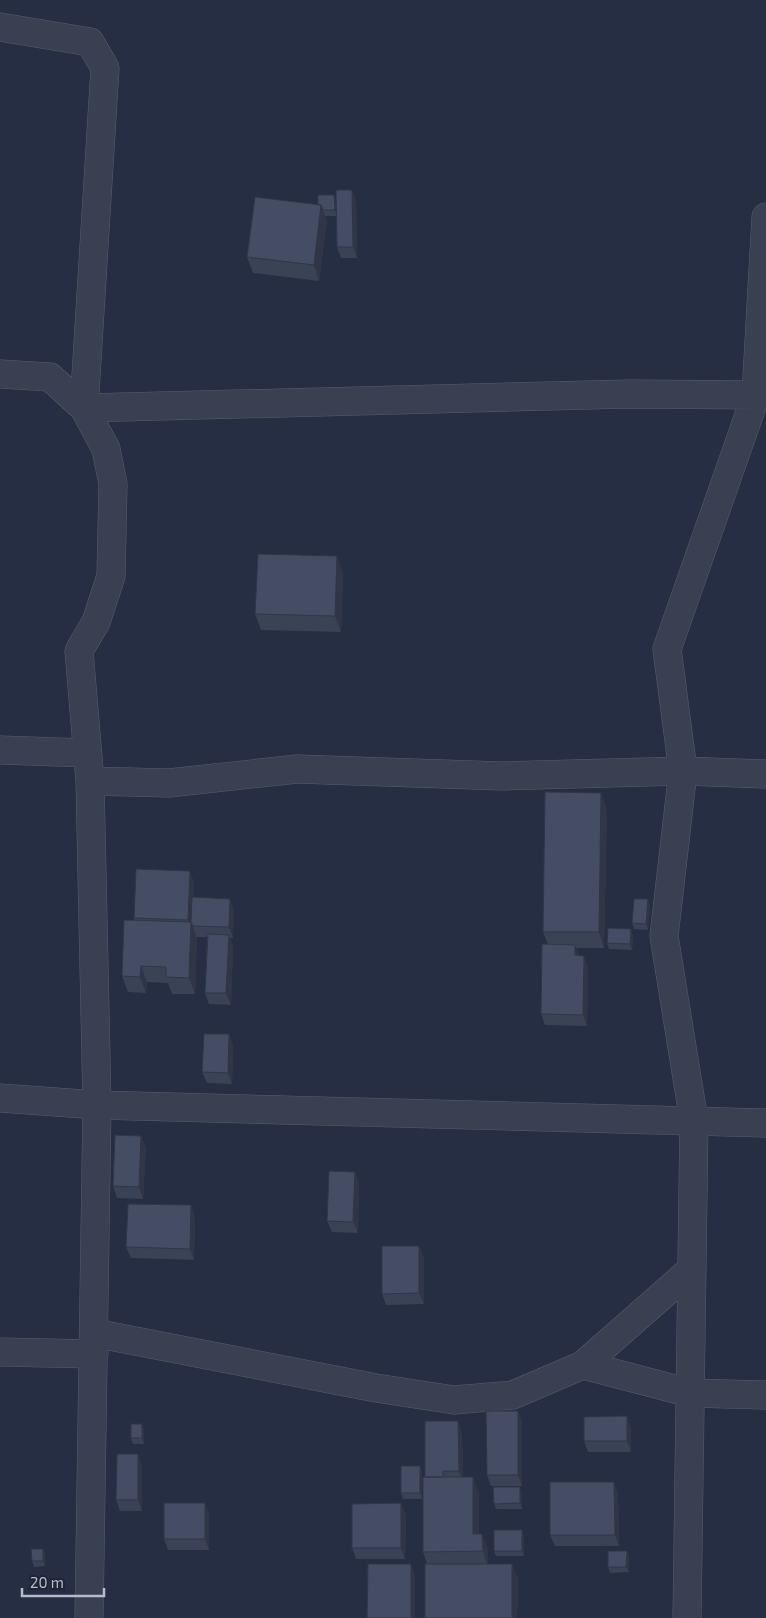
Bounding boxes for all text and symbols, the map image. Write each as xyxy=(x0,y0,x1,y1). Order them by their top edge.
scale bar xyxy=(22,1566,105,1598)
text: 20 m xyxy=(30,1573,64,1591)

